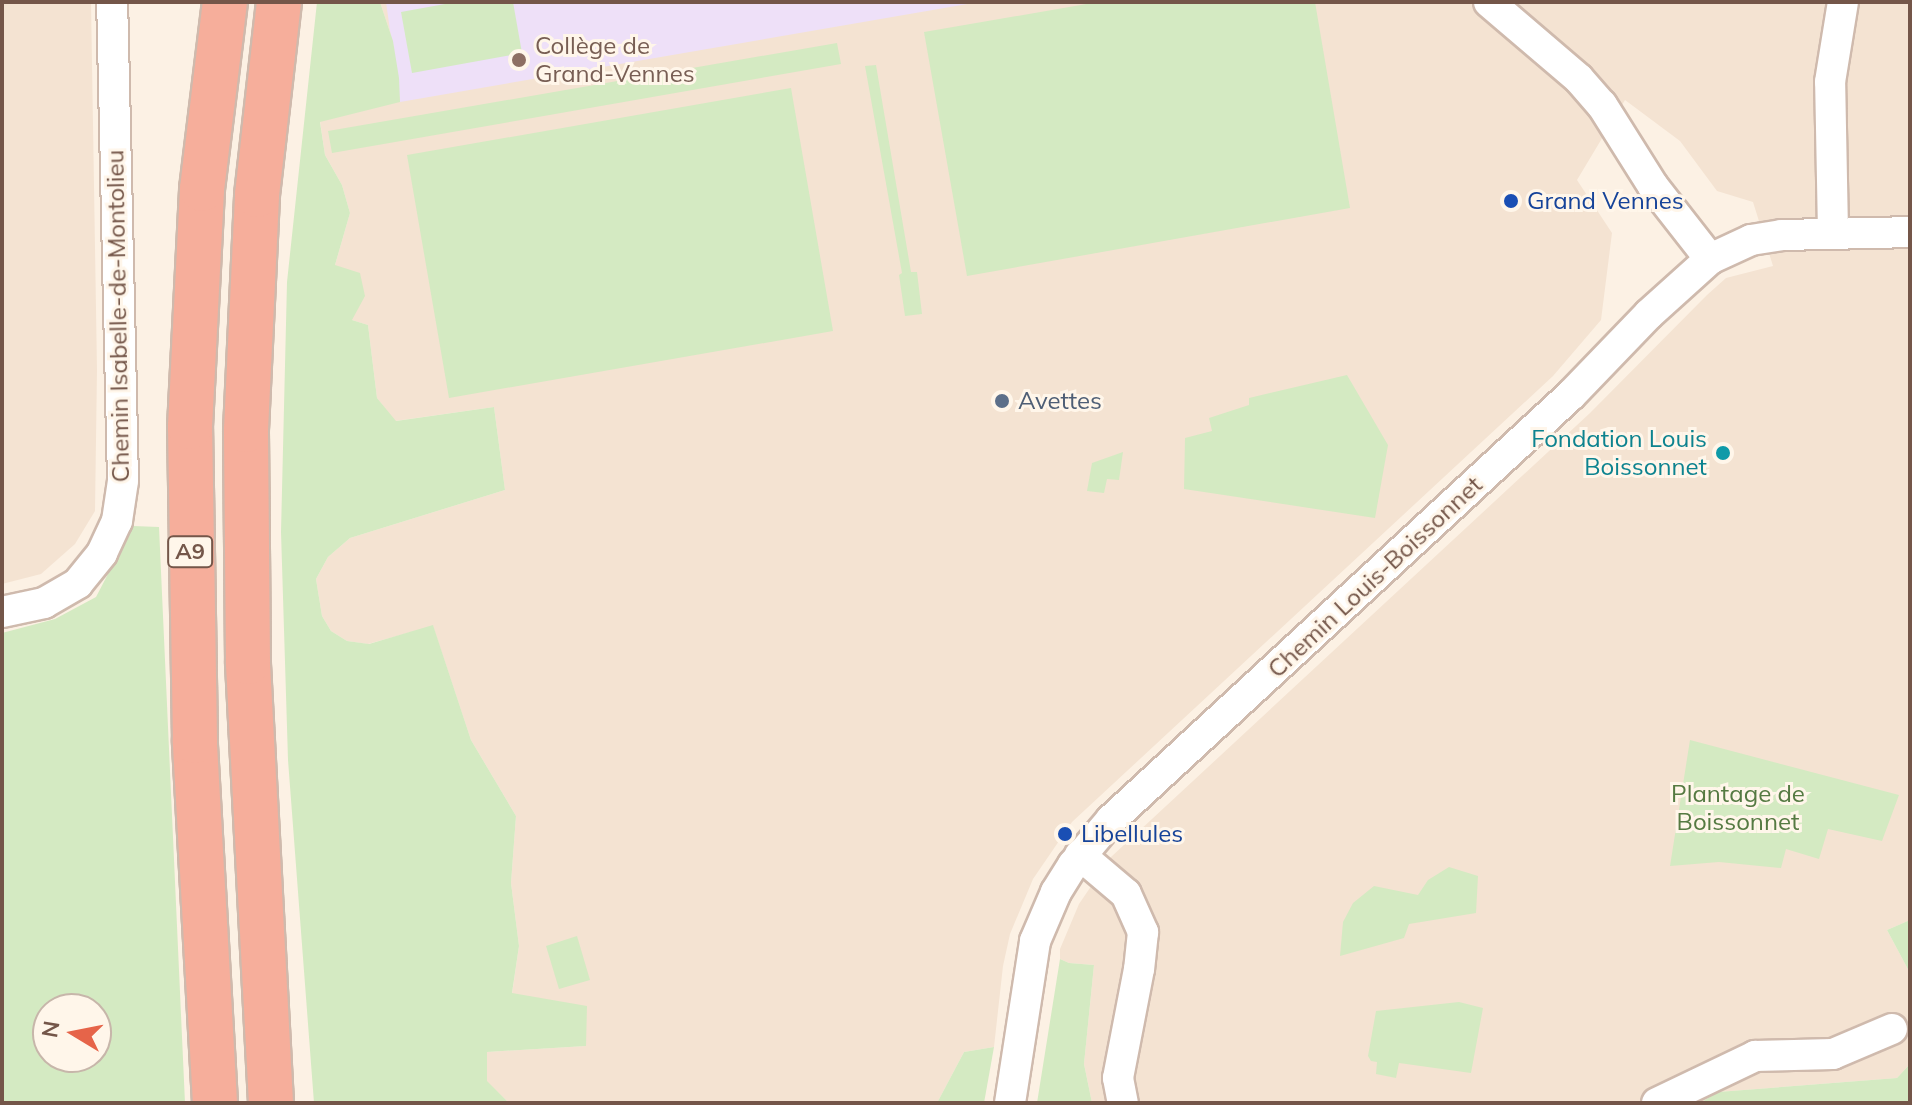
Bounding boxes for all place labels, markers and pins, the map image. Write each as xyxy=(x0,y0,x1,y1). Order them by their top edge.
place label: Collège de Grand-Vennes xyxy=(535,32,695,88)
marker: Collège de Grand-Vennes xyxy=(510,51,528,69)
place label: Grand Vennes xyxy=(1527,187,1684,215)
marker: Grand Vennes xyxy=(1502,192,1520,210)
place label: Avettes xyxy=(1018,387,1102,415)
marker: Avettes xyxy=(993,392,1011,410)
place label: Fondation Louis Boissonnet xyxy=(1531,425,1707,481)
marker: Fondation Louis Boissonnet xyxy=(1714,444,1732,462)
place label: Libellules xyxy=(1081,820,1183,848)
marker: Libellules xyxy=(1056,825,1074,843)

